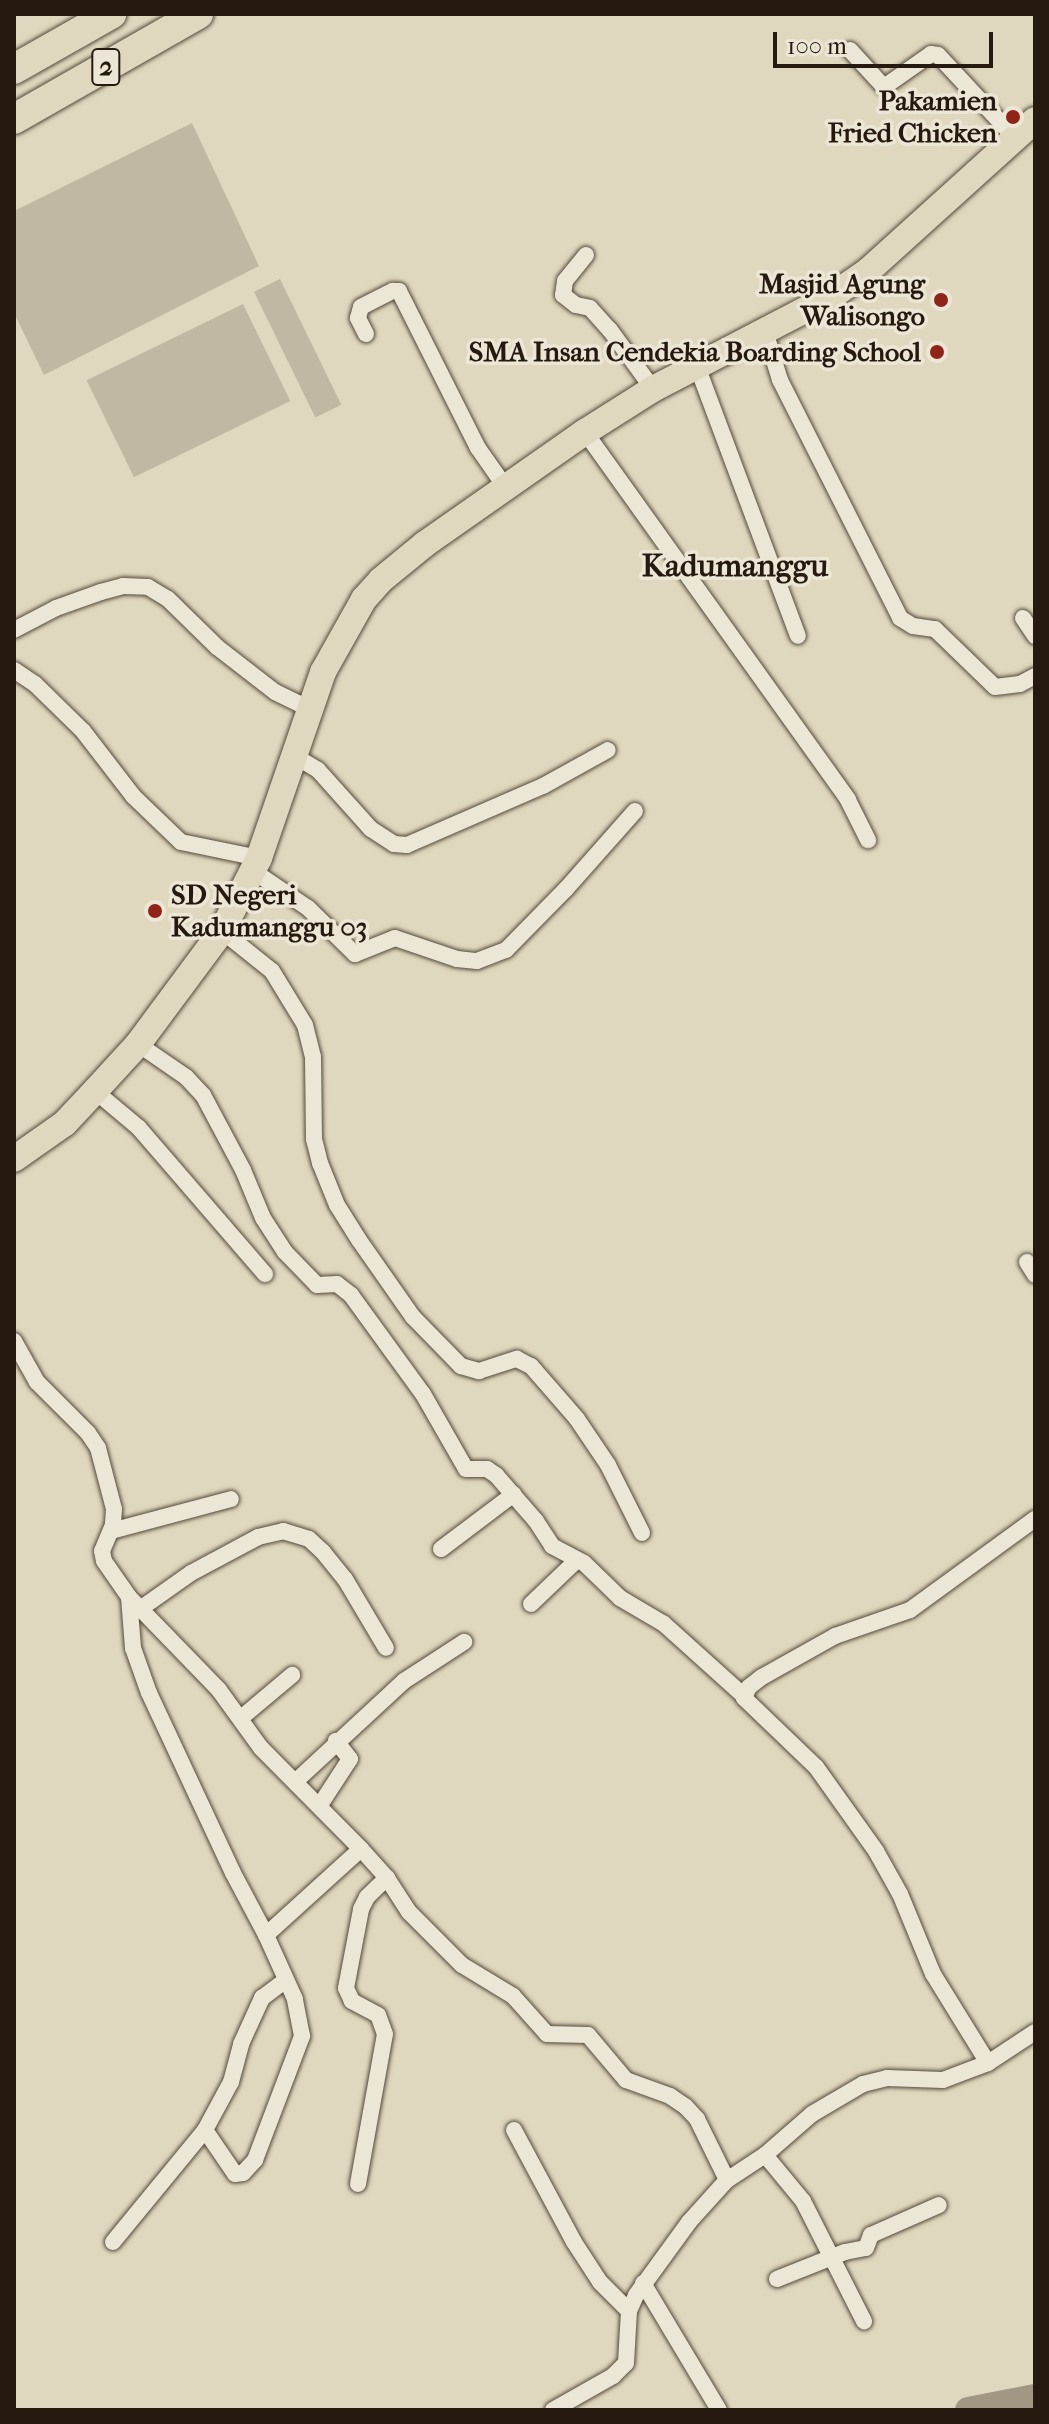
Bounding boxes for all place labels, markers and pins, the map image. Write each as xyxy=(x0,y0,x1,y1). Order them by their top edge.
place label: Pakamien Fried Chicken xyxy=(828,84,997,150)
marker: Pakamien Fried Chicken xyxy=(1004,108,1022,126)
place label: Masjid Agung Walisongo xyxy=(759,267,925,333)
marker: Masjid Agung Walisongo xyxy=(932,291,950,309)
place label: SMA Insan Cendekia Boarding School xyxy=(469,335,921,369)
marker: SMA Insan Cendekia Boarding School xyxy=(928,343,946,361)
place label: SD Negeri Kadumanggu 03 xyxy=(171,878,367,944)
marker: SD Negeri Kadumanggu 03 xyxy=(146,902,164,920)

